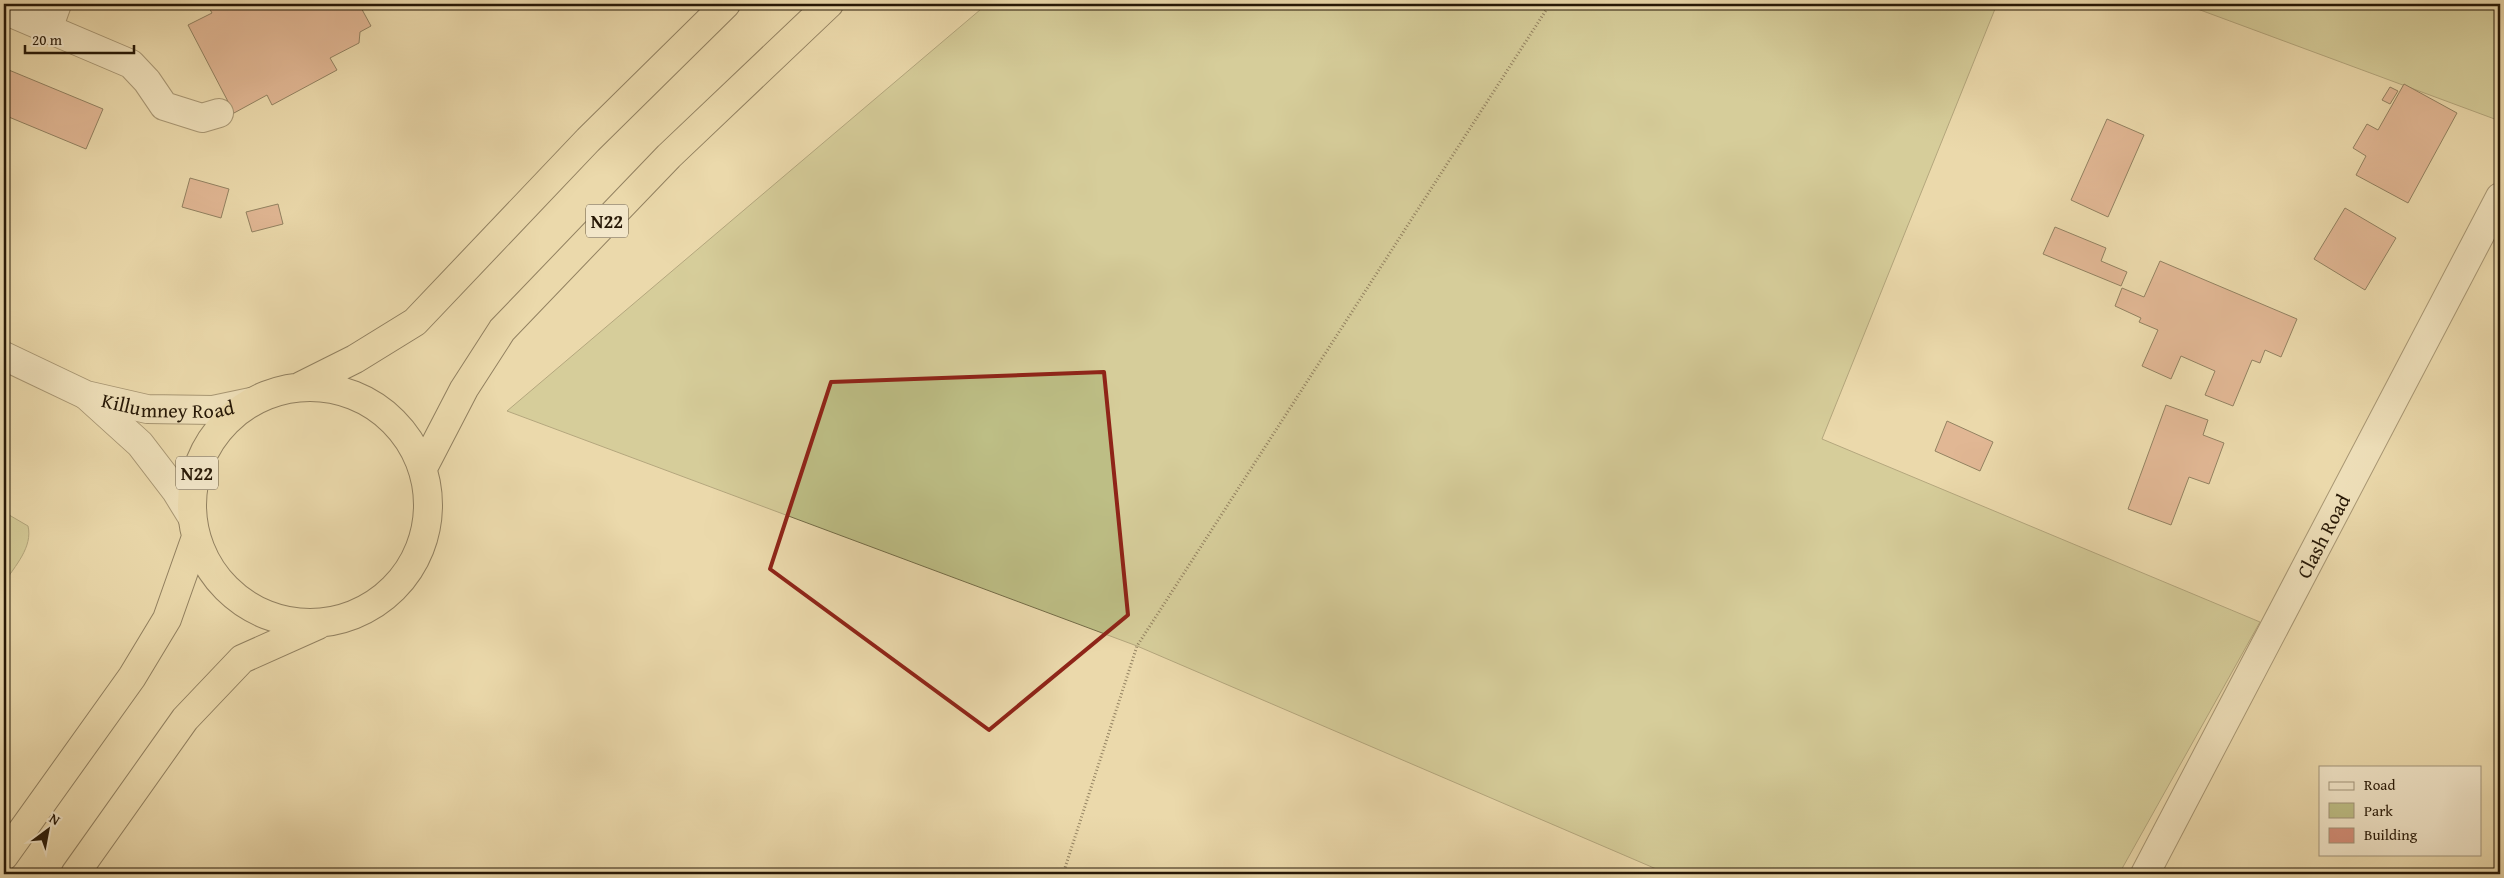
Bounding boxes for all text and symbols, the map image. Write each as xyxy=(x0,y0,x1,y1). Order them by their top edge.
scale bar xyxy=(25,22,134,54)
text: 20 m xyxy=(32,29,63,50)
road number: N22 xyxy=(586,205,628,238)
street label: Killumney Road xyxy=(99,385,237,425)
road number: N22 xyxy=(176,456,218,489)
street label: Clash Road xyxy=(2288,488,2357,583)
legend xyxy=(2319,766,2482,856)
text: Road xyxy=(2364,774,2395,795)
text: Park xyxy=(2364,800,2393,821)
north arrow xyxy=(22,806,72,856)
text: N xyxy=(46,808,65,830)
text: Building xyxy=(2364,824,2418,845)

